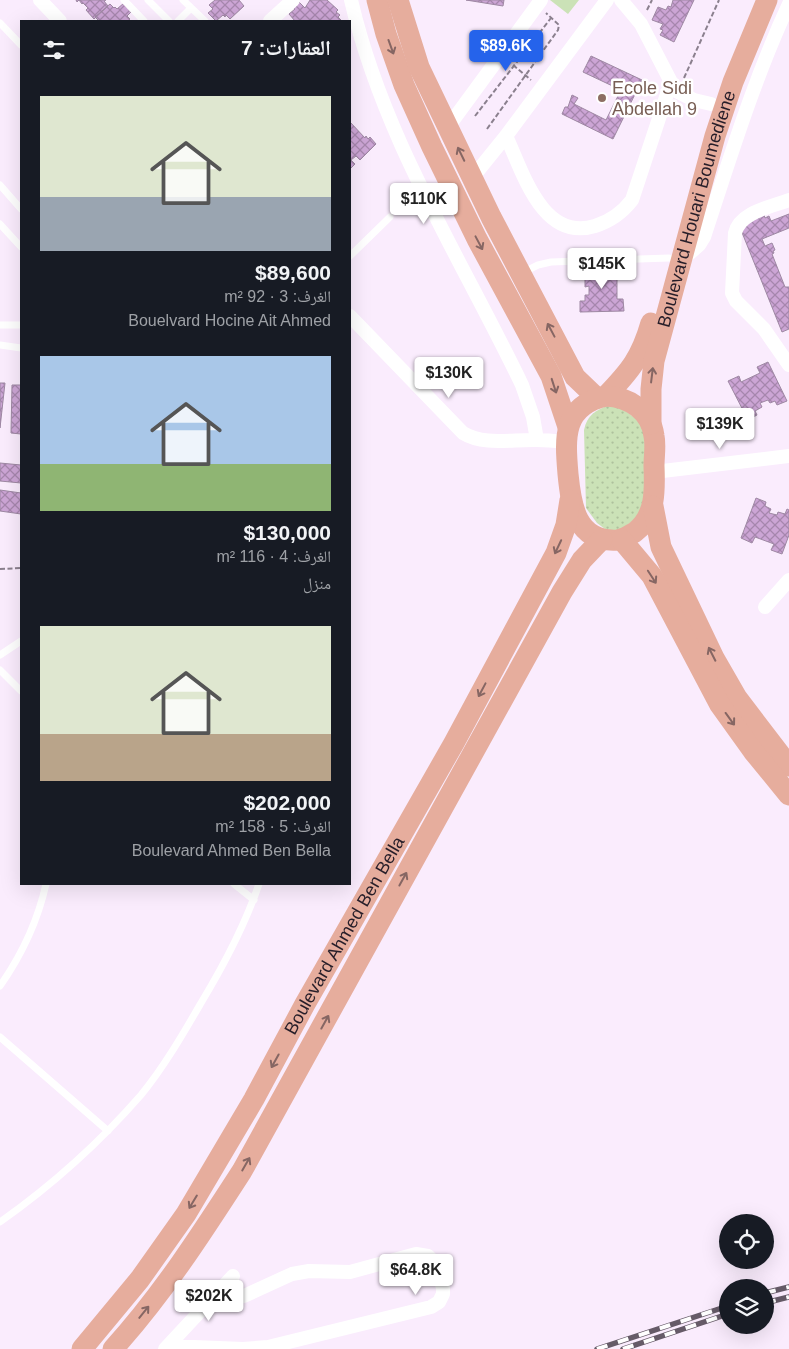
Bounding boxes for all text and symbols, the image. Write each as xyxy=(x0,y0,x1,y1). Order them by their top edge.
pin: $89.6K xyxy=(465,30,547,72)
icon: filters xyxy=(40,36,68,64)
text: العقارات: 7 xyxy=(241,36,331,59)
text: $89.6K xyxy=(480,37,532,54)
one-way arrow xyxy=(387,39,396,54)
place label: Ecole Sidi Abdellah 9 xyxy=(612,78,697,119)
street label: Boulevard Houari Boumediene xyxy=(654,88,739,330)
marker: Ecole Sidi Abdellah 9 xyxy=(596,92,608,104)
icon: home xyxy=(141,128,231,218)
one-way arrow xyxy=(456,147,465,162)
pin: $110K xyxy=(389,182,459,225)
text: $110K xyxy=(401,190,447,207)
one-way arrow xyxy=(474,235,484,250)
pin: $145K xyxy=(567,248,637,290)
text: $145K xyxy=(578,255,626,272)
text: $89,600 xyxy=(255,261,331,284)
text: الغرف: 3 · 92 m² xyxy=(224,288,331,305)
text: Bouelvard Hocine Ait Ahmed xyxy=(128,312,331,329)
one-way arrow xyxy=(546,322,556,337)
pin: $130K xyxy=(414,356,484,399)
text: $130K xyxy=(425,364,473,381)
one-way arrow xyxy=(647,368,657,384)
one-way arrow xyxy=(550,378,560,394)
icon: home xyxy=(141,389,231,479)
pin: $139K xyxy=(685,408,755,450)
text: $139K xyxy=(696,415,744,432)
text: $130,000 xyxy=(243,521,331,544)
one-way arrow xyxy=(553,539,563,554)
text: الغرف: 4 · 116 m² xyxy=(217,548,331,565)
one-way arrow xyxy=(647,570,657,584)
text: منزل xyxy=(303,575,331,592)
one-way arrow xyxy=(707,647,716,662)
icon: home xyxy=(141,658,231,748)
one-way arrow xyxy=(477,683,487,698)
one-way arrow xyxy=(725,712,735,726)
text: $202,000 xyxy=(243,791,331,814)
text: الغرف: 5 · 158 m² xyxy=(215,818,331,835)
street label: Boulevard Ahmed Ben Bella xyxy=(281,832,409,1038)
text: Boulevard Ahmed Ben Bella xyxy=(132,842,331,859)
one-way arrow xyxy=(399,873,409,887)
one-way arrow xyxy=(320,1014,330,1029)
one-way arrow xyxy=(269,1053,279,1068)
one-way arrow xyxy=(241,1156,251,1171)
one-way arrow xyxy=(187,1194,197,1208)
map controls xyxy=(719,1214,774,1334)
button: locate xyxy=(719,1214,774,1269)
pin: $64.8K xyxy=(375,1254,457,1296)
text: $64.8K xyxy=(390,1261,442,1278)
button: layers xyxy=(719,1279,774,1334)
pin: $202K xyxy=(174,1280,244,1322)
text: $202K xyxy=(185,1287,233,1304)
one-way arrow xyxy=(138,1306,149,1319)

